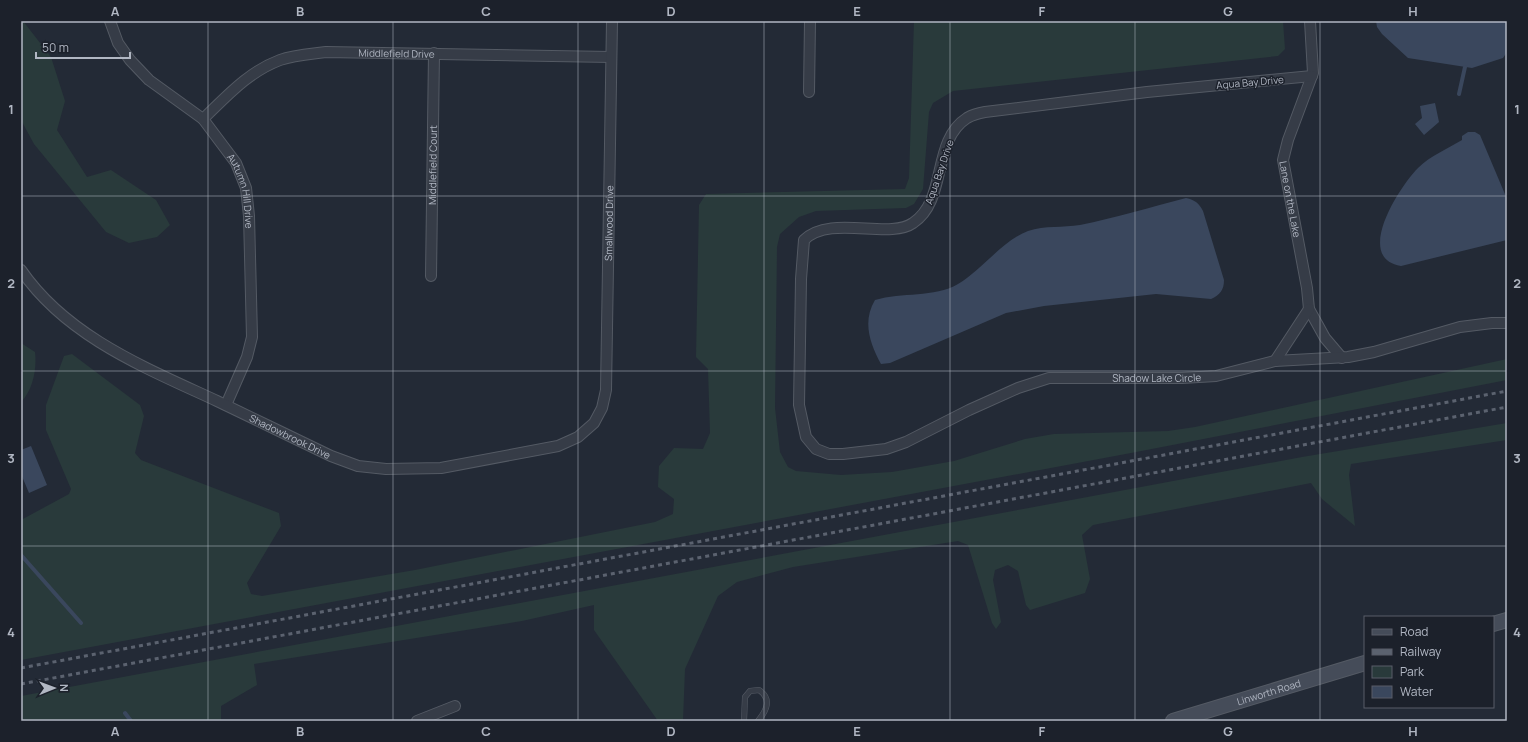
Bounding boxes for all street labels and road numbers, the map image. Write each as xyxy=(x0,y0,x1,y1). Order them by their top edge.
street label: Middlefield Drive xyxy=(358,46,435,61)
street label: Aqua Bay Drive xyxy=(1216,72,1285,92)
street label: Middlefield Court xyxy=(425,125,440,205)
street label: Aqua Bay Drive xyxy=(921,138,957,206)
street label: Autumn Hill Drive xyxy=(224,150,256,229)
street label: Lane on the Lake xyxy=(1276,160,1304,239)
street label: Smallwood Drive xyxy=(601,185,616,261)
street label: Shadow Lake Circle xyxy=(1112,370,1202,385)
street label: Shadowbrook Drive xyxy=(247,411,333,462)
street label: Linworth Road xyxy=(1235,676,1302,708)

